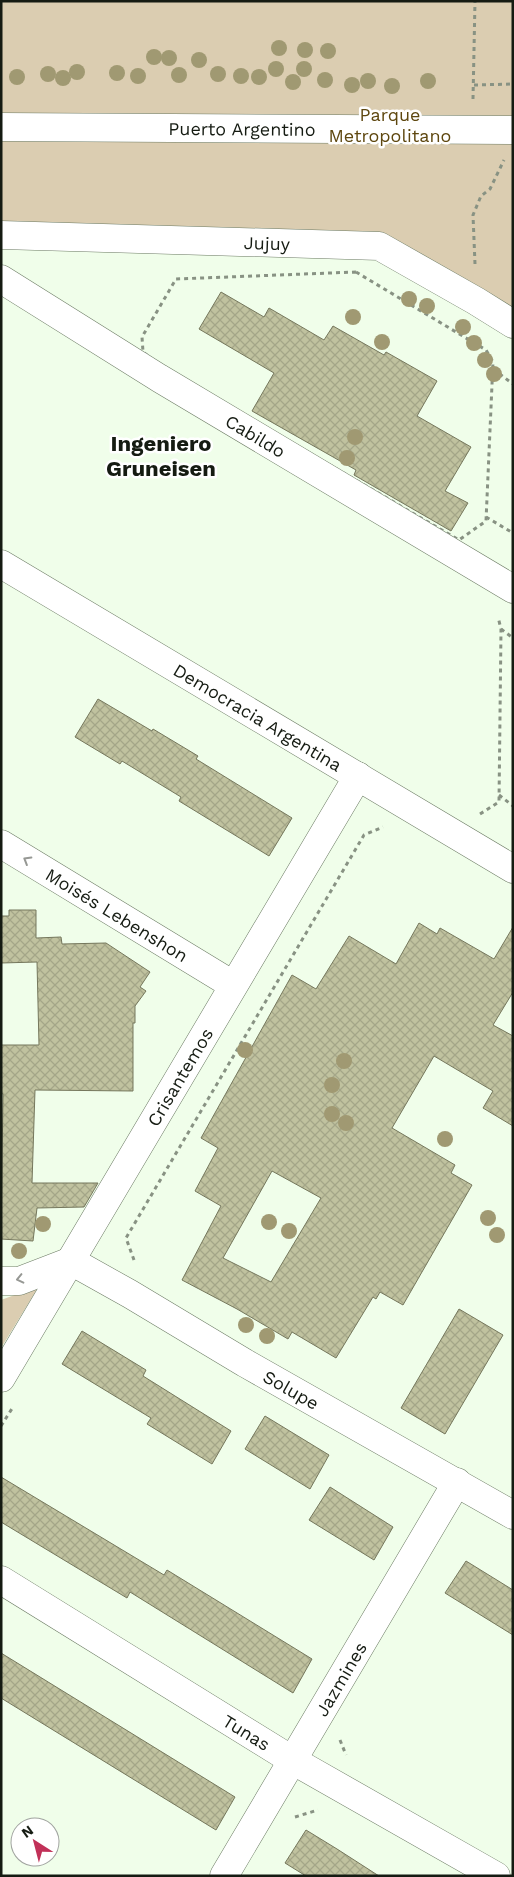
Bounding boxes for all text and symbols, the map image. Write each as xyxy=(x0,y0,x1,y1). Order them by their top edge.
park label: Parque Metropolitano xyxy=(329,104,451,146)
street label: Puerto Argentino xyxy=(168,117,316,139)
street label: Jujuy xyxy=(243,232,291,254)
street label: Cabildo xyxy=(222,410,290,462)
district label: Ingeniero Gruneisen xyxy=(106,431,216,481)
street label: Democracia Argentina xyxy=(170,659,346,775)
one-way arrow xyxy=(24,856,33,866)
street label: Moisés Lebenshon xyxy=(42,863,192,966)
street label: Crisantemos xyxy=(142,1024,217,1130)
one-way arrow xyxy=(16,1273,25,1284)
street label: Solupe xyxy=(260,1365,323,1413)
street label: Jazmines xyxy=(310,1638,371,1720)
street label: Tunas xyxy=(219,1710,274,1755)
north arrow xyxy=(10,1817,60,1867)
text: N xyxy=(18,1822,36,1841)

